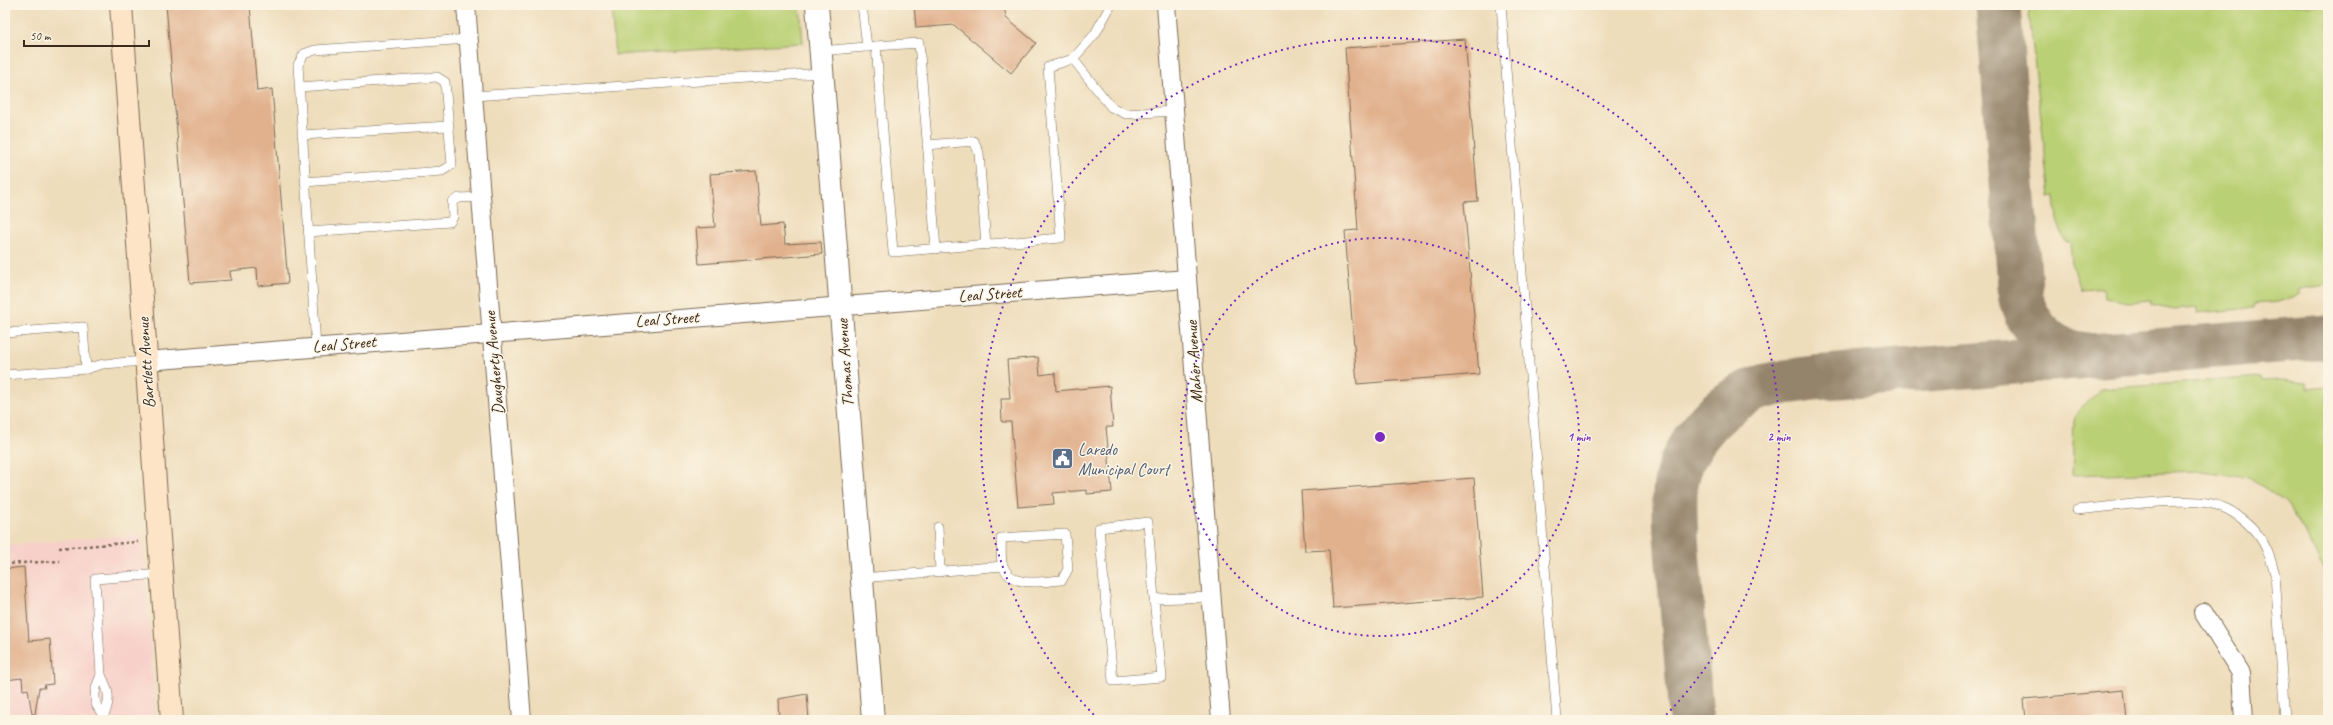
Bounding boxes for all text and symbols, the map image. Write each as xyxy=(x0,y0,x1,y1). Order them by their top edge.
scale bar xyxy=(24,22,149,48)
text: 50 m xyxy=(30,28,52,44)
street label: Leal Street xyxy=(958,281,1025,307)
street label: Leal Street xyxy=(635,306,702,332)
street label: Daugherty Avenue xyxy=(479,309,509,416)
street label: Bartlett Avenue xyxy=(132,316,160,409)
street label: Thomas Avenue xyxy=(831,317,859,408)
street label: Maher Avenue xyxy=(1181,319,1207,404)
street label: Leal Street xyxy=(312,331,379,357)
text: 1 min xyxy=(1568,429,1591,445)
text: 2 min xyxy=(1768,429,1791,445)
centre of rings xyxy=(1373,430,1387,444)
place label: Laredo Municipal Court xyxy=(1078,439,1172,480)
public building icon: Laredo Municipal Court xyxy=(1049,446,1075,472)

